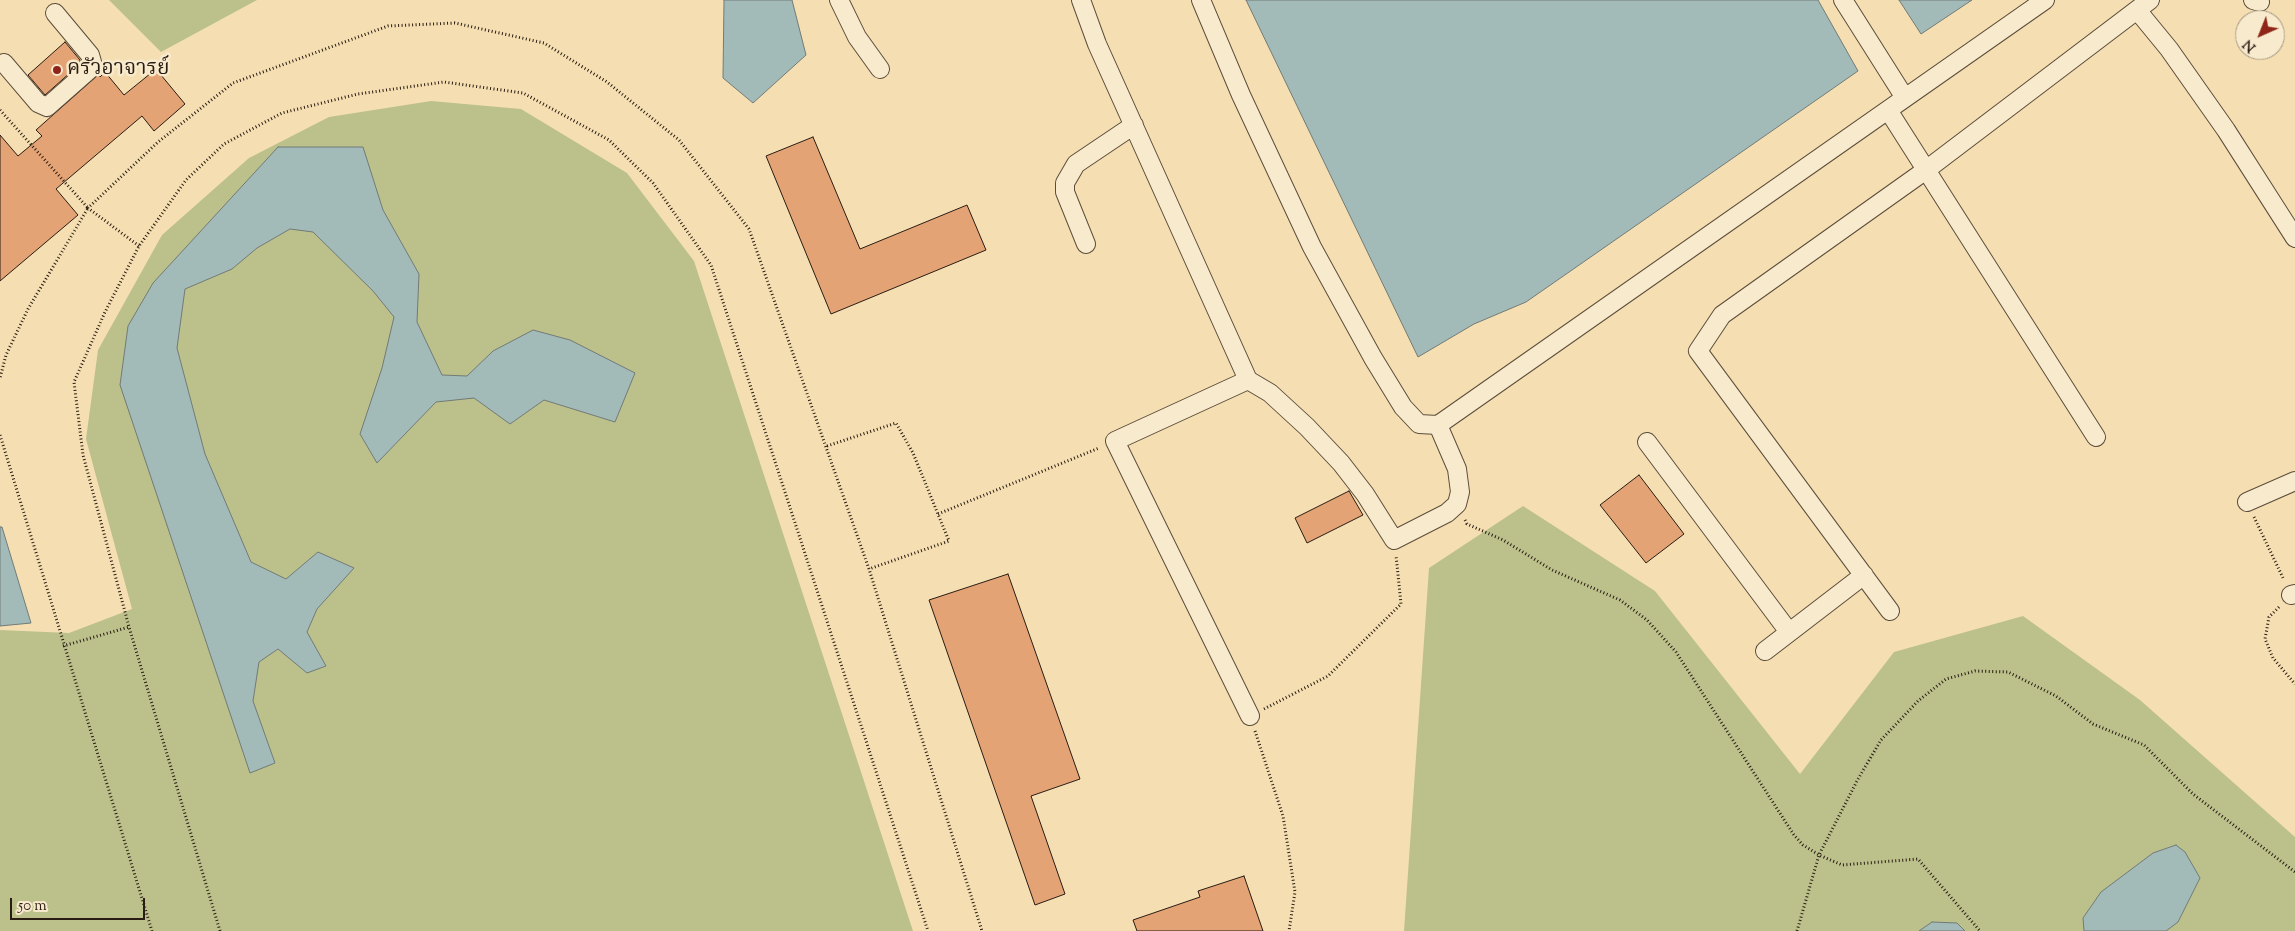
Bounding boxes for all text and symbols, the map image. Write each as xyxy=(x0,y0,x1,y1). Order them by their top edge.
north arrow xyxy=(2235,10,2285,60)
text: N xyxy=(2239,34,2261,56)
place label: ครัวอาจารย์ xyxy=(67,57,169,83)
marker: ครัวอาจารย์ xyxy=(51,64,63,76)
scale bar xyxy=(12,888,148,920)
text: 50 m xyxy=(18,896,47,917)

